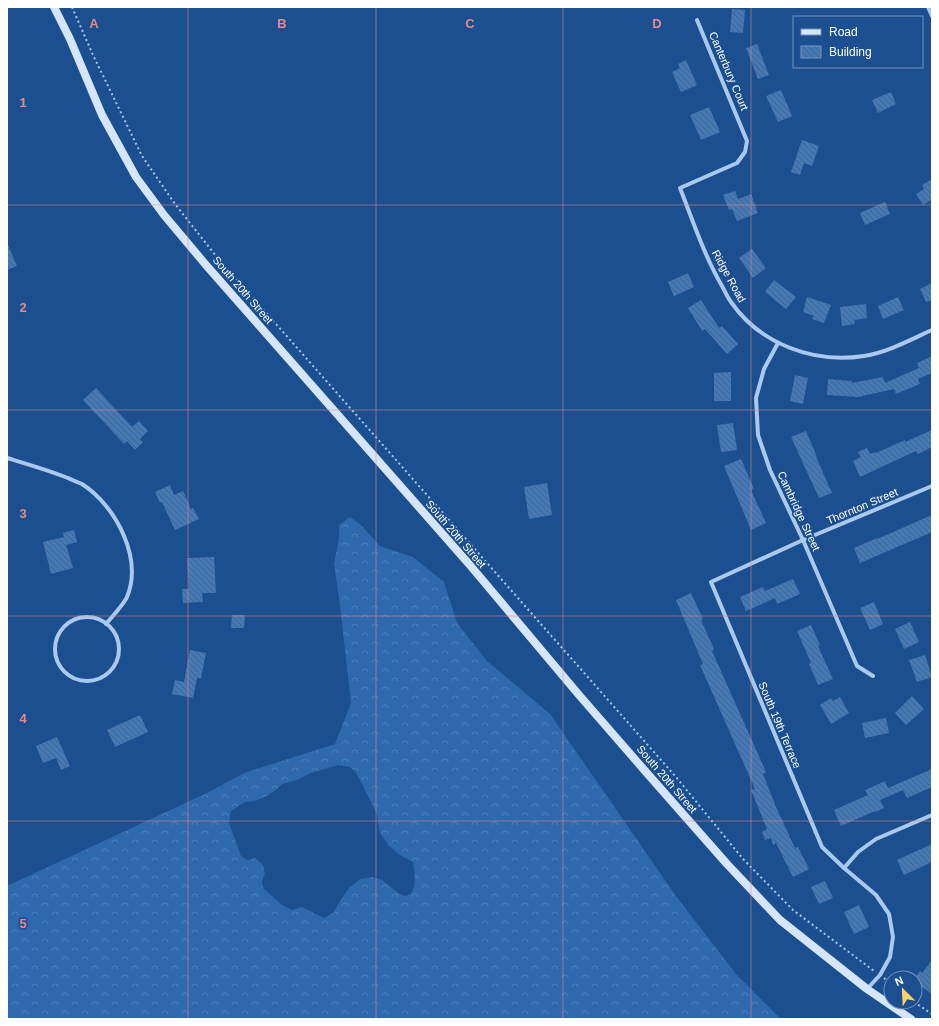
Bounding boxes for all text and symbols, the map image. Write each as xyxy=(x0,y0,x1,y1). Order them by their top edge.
text: A xyxy=(89,16,99,31)
text: B xyxy=(277,16,287,31)
text: C xyxy=(465,16,475,31)
text: D xyxy=(652,16,662,31)
legend xyxy=(793,16,923,68)
text: Road xyxy=(829,25,858,39)
street label: Canterbury Court xyxy=(707,30,751,112)
text: Building xyxy=(829,45,872,59)
text: 1 xyxy=(19,95,27,110)
street label: Ridge Road xyxy=(710,248,748,304)
street label: South 20th Street xyxy=(210,254,276,326)
text: 2 xyxy=(19,300,27,315)
street label: Cambridge Street xyxy=(775,469,823,553)
street label: Thornton Street xyxy=(824,486,900,526)
street label: South 20th Street xyxy=(423,498,489,570)
text: 3 xyxy=(19,506,27,521)
street label: South 19th Terrace xyxy=(756,680,804,770)
text: 4 xyxy=(19,711,27,726)
street label: South 20th Street xyxy=(634,743,700,815)
text: 5 xyxy=(19,916,27,931)
north arrow xyxy=(883,970,923,1010)
text: N xyxy=(893,974,905,988)

